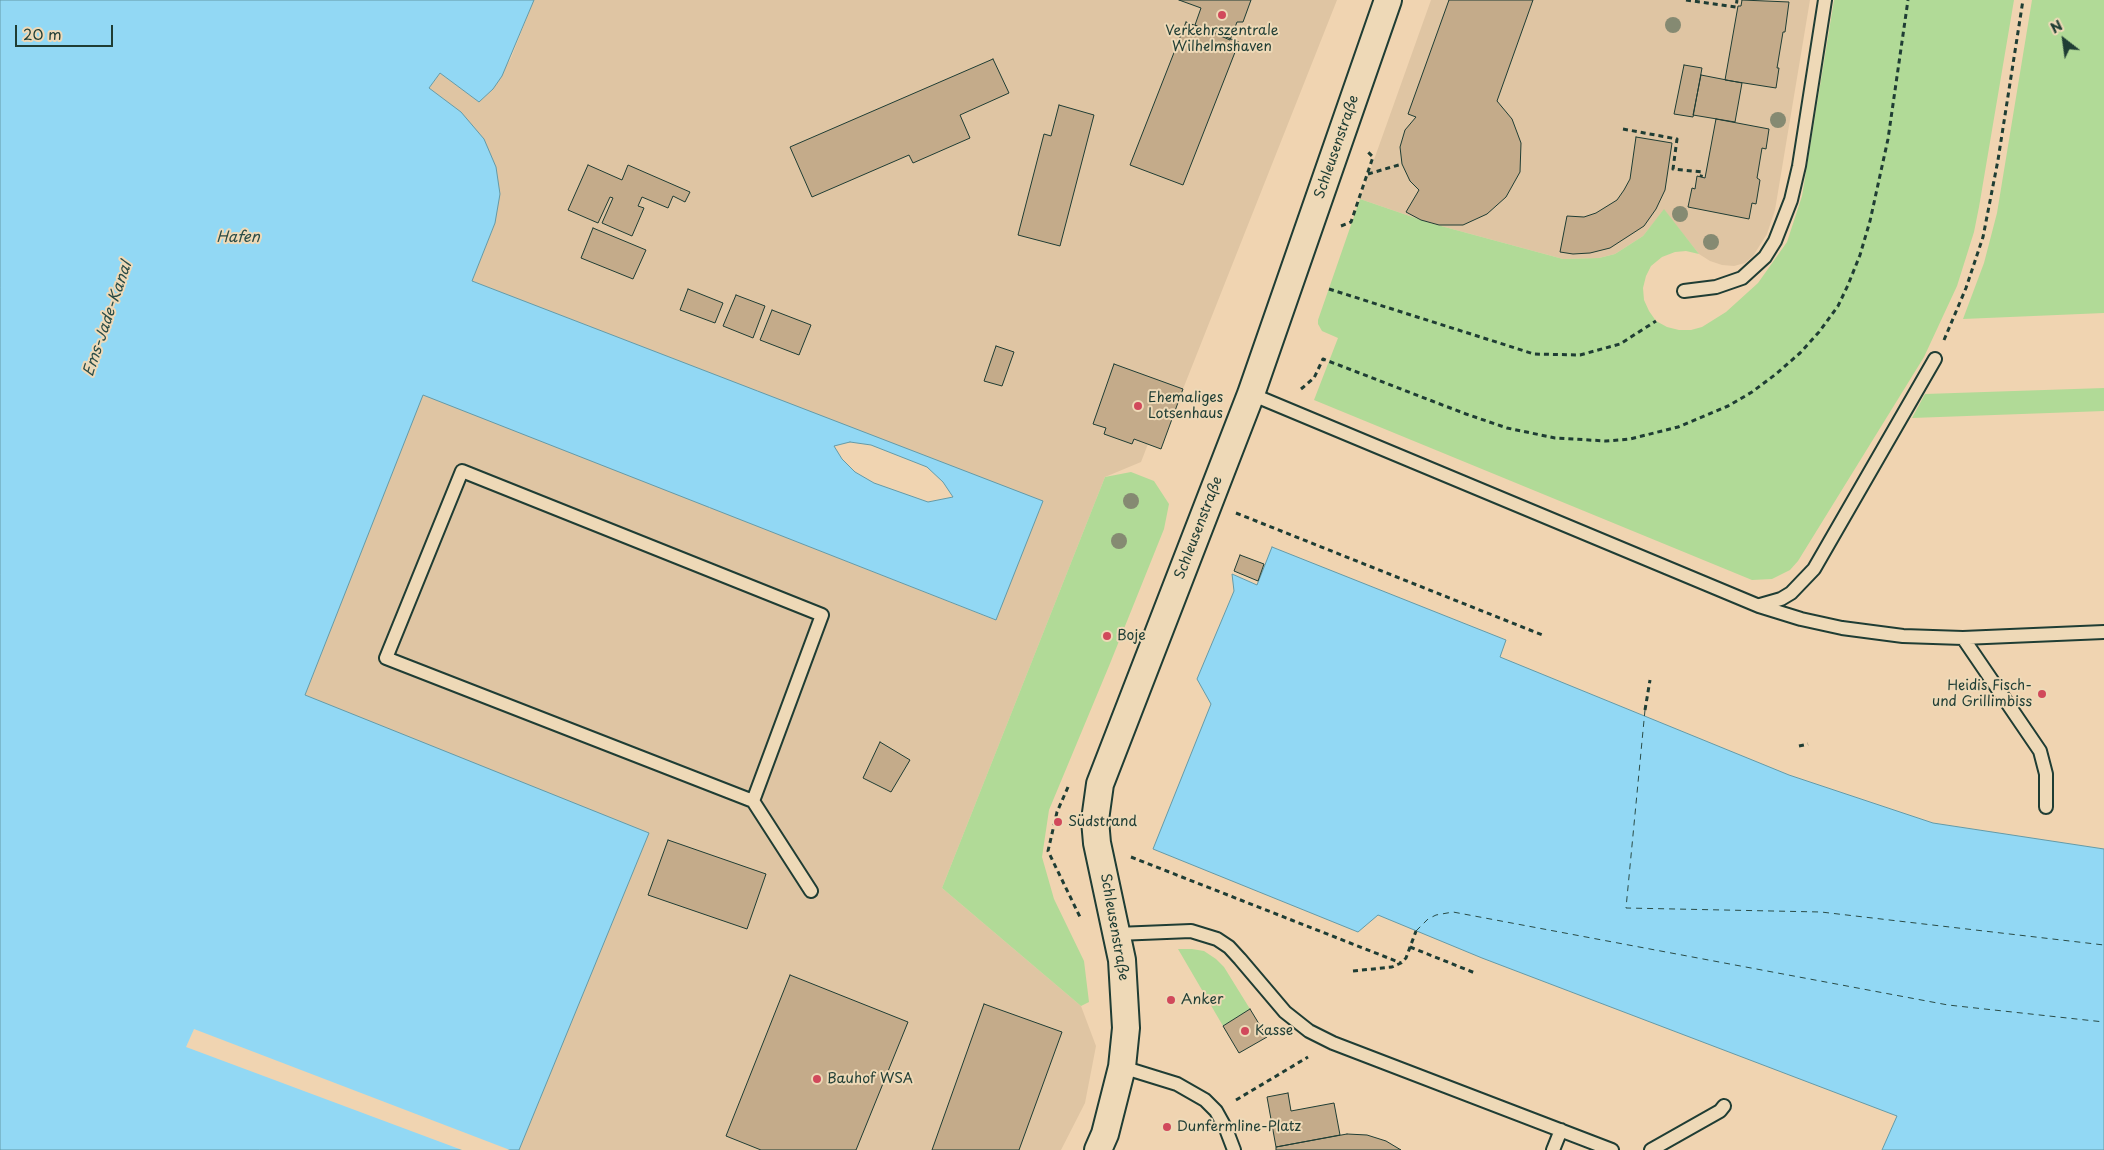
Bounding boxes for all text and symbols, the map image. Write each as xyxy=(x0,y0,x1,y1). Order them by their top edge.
marker: Verkehrszentrale Wilhelmshaven xyxy=(1216,9,1228,21)
scale bar xyxy=(18,15,115,47)
north arrow xyxy=(2039,15,2089,65)
text: N xyxy=(2046,15,2066,38)
text: 20 m xyxy=(23,22,62,45)
place label: Verkehrszentrale Wilhelmshaven xyxy=(1165,23,1279,56)
street label: Schleusenstraße xyxy=(1311,93,1363,201)
water label: Hafen xyxy=(216,229,260,247)
water label: Ems-Jade-Kanal xyxy=(80,259,136,379)
place label: Ehemaliges Lotsenhaus xyxy=(1148,390,1223,422)
marker: Ehemaliges Lotsenhaus xyxy=(1132,400,1144,412)
street label: Schleusenstraße xyxy=(1172,474,1226,582)
place label: Boje xyxy=(1117,628,1146,644)
marker: Boje xyxy=(1101,630,1113,642)
place label: Heidis Fisch- und Grillimbiss xyxy=(1932,678,2032,710)
marker: Heidis Fisch- und Grillimbiss xyxy=(2036,688,2048,700)
place label: Südstrand xyxy=(1068,814,1137,830)
marker: Südstrand xyxy=(1052,816,1064,828)
street label: Schleusenstraße xyxy=(1096,872,1132,982)
place label: Anker xyxy=(1181,992,1223,1008)
marker: Anker xyxy=(1165,994,1177,1006)
place label: Kasse xyxy=(1255,1023,1293,1039)
marker: Kasse xyxy=(1239,1025,1251,1037)
place label: Bauhof WSA xyxy=(827,1071,913,1087)
marker: Bauhof WSA xyxy=(811,1073,823,1085)
place label: Dunfermline-Platz xyxy=(1177,1119,1301,1135)
marker: Dunfermline-Platz xyxy=(1161,1121,1173,1133)

